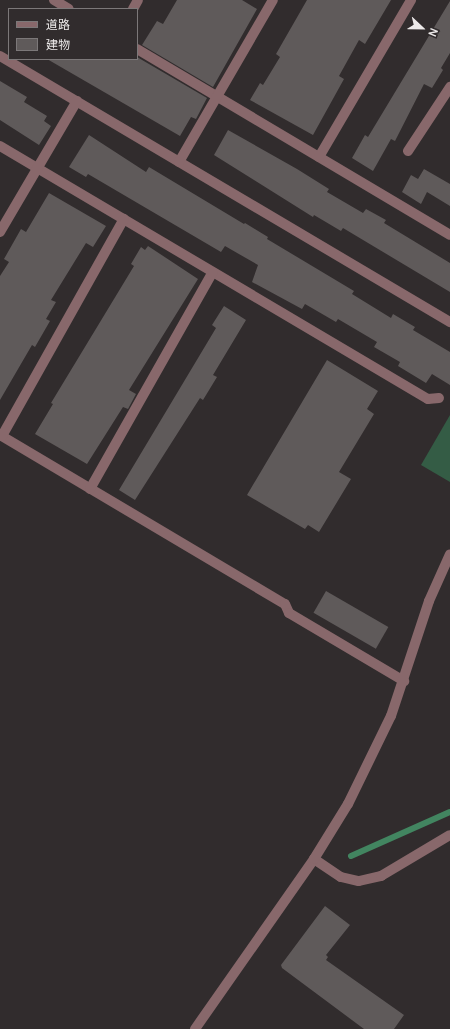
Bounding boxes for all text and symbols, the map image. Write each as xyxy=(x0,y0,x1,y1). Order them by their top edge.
legend xyxy=(8,8,138,60)
north arrow xyxy=(402,8,442,48)
text: 道路 xyxy=(46,16,70,33)
text: N xyxy=(425,26,442,39)
text: 建物 xyxy=(46,36,70,53)

